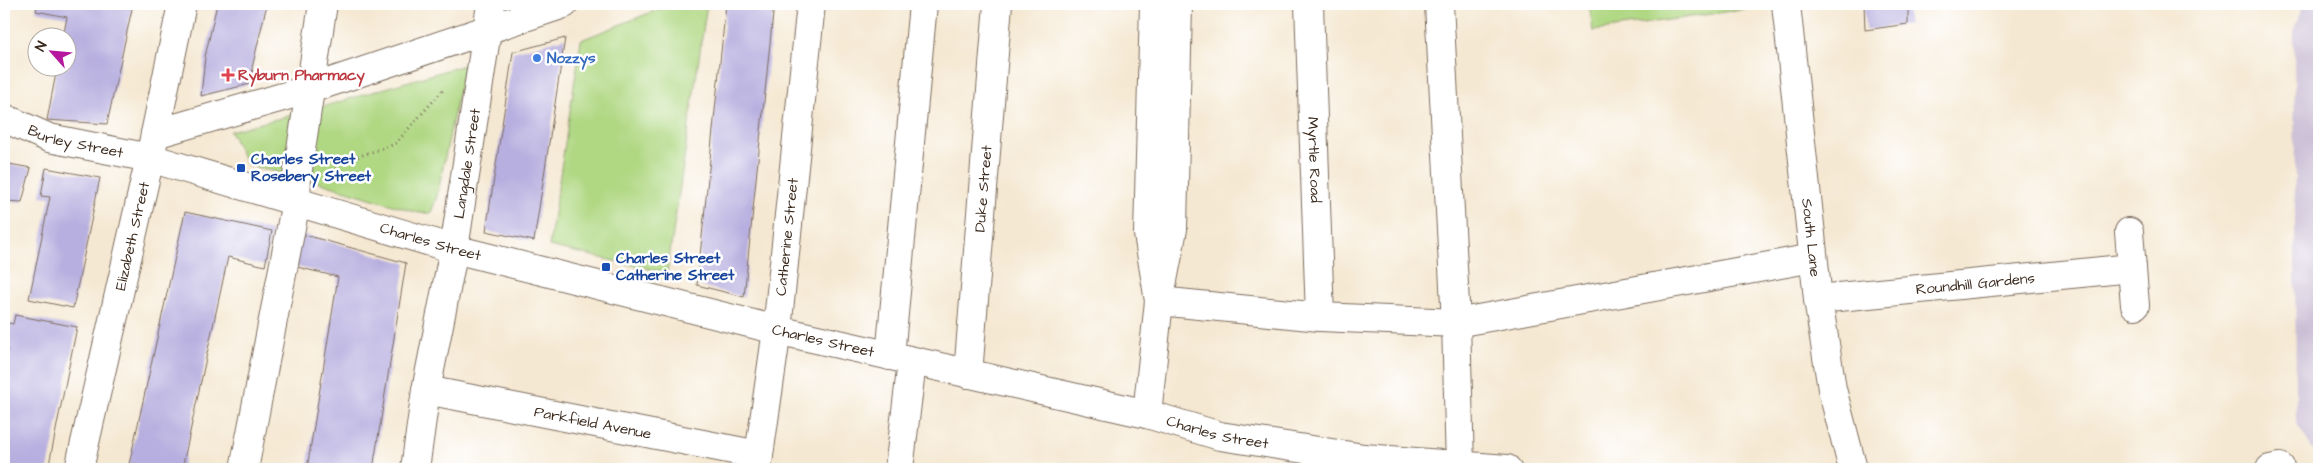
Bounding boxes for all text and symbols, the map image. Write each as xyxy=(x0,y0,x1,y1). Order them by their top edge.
north arrow xyxy=(28,28,78,78)
text: N xyxy=(30,38,52,55)
place label: Nozzys xyxy=(547,48,596,70)
marker: Nozzys xyxy=(531,52,543,64)
place label: Ryburn Pharmacy xyxy=(238,65,365,87)
marker: Ryburn Pharmacy xyxy=(222,69,234,81)
street label: Langdale Street xyxy=(448,107,486,220)
street label: Myrtle Road xyxy=(1302,117,1326,204)
street label: Burley Street xyxy=(25,119,125,163)
street label: Duke Street xyxy=(969,144,997,233)
place label: Charles Street Rosebery Street xyxy=(251,149,372,188)
marker: Charles Street Rosebery Street xyxy=(235,162,247,174)
street label: Catherine Street xyxy=(770,177,803,297)
street label: Elizabeth Street xyxy=(110,180,155,292)
street label: South Lane xyxy=(1797,197,1826,278)
street label: Charles Street xyxy=(378,217,483,266)
place label: Charles Street Catherine Street xyxy=(616,248,735,286)
marker: Charles Street Catherine Street xyxy=(600,261,612,273)
street label: Roundhill Gardens xyxy=(1915,267,2036,300)
street label: Charles Street xyxy=(770,319,876,362)
street label: Parkfield Avenue xyxy=(533,401,653,444)
street label: Charles Street xyxy=(1164,410,1270,454)

